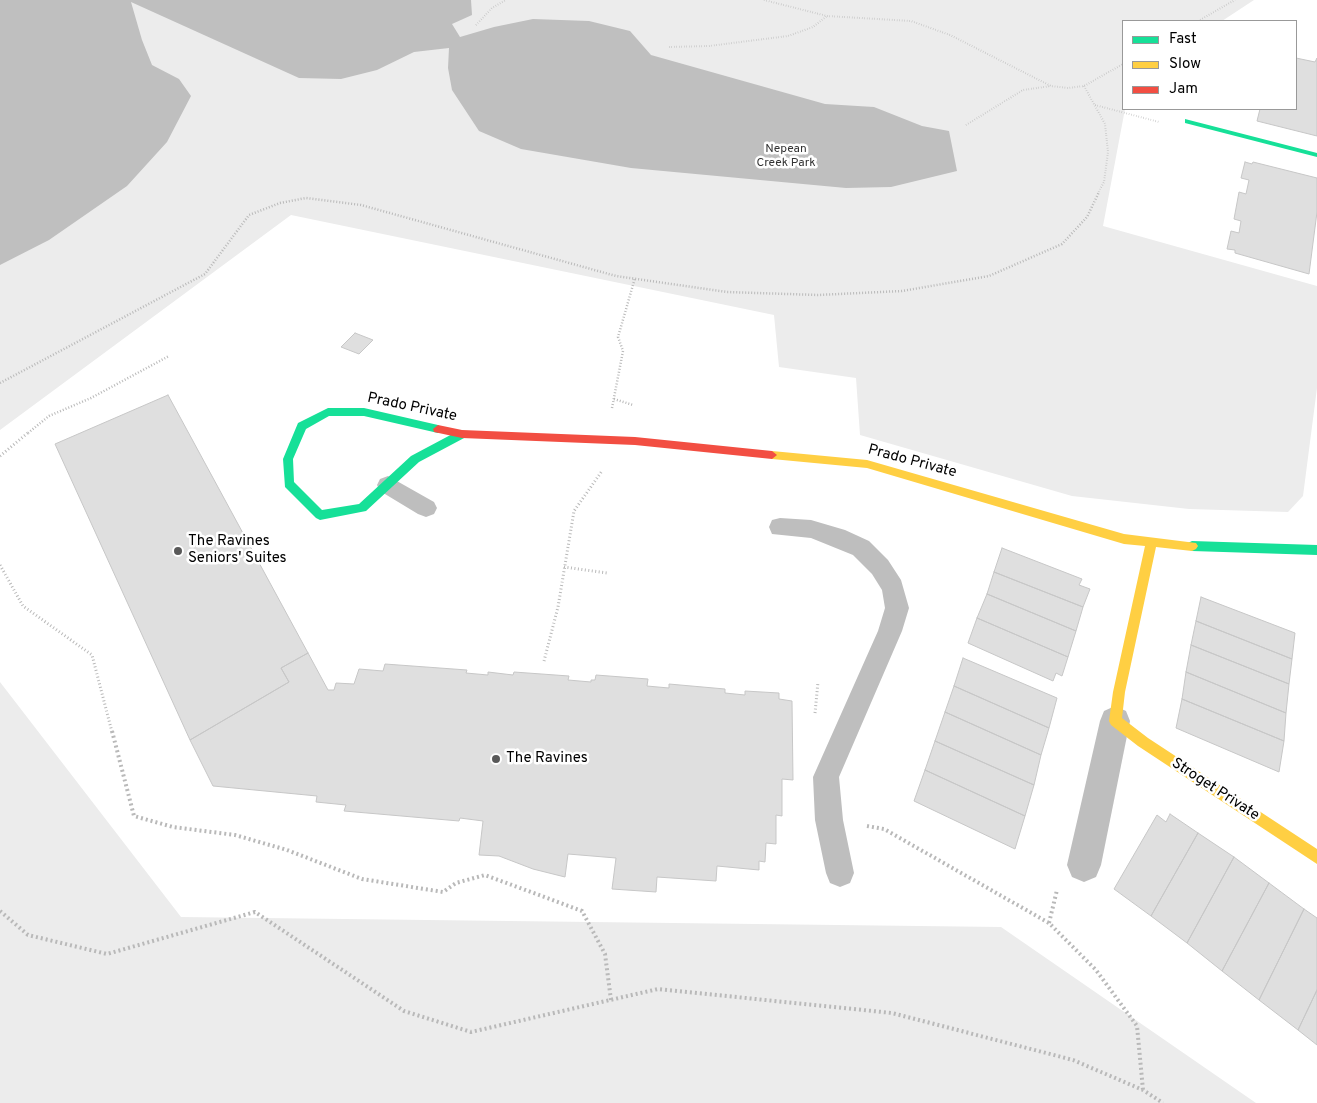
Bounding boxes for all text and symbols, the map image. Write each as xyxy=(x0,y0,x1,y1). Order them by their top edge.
legend xyxy=(1122,20,1297,110)
text: Fast xyxy=(1169,30,1197,49)
text: Slow xyxy=(1169,55,1201,74)
text: Jam xyxy=(1169,80,1198,99)
park label: Nepean Creek Park xyxy=(756,143,816,171)
street label: Prado Private xyxy=(366,390,458,426)
street label: Prado Private xyxy=(866,442,958,482)
place label: The Ravines Seniors' Suites xyxy=(188,533,287,568)
marker: The Ravines Seniors' Suites xyxy=(172,545,184,557)
place label: The Ravines xyxy=(506,750,588,768)
marker: The Ravines xyxy=(490,753,502,765)
street label: Stroget Private xyxy=(1168,755,1262,825)

